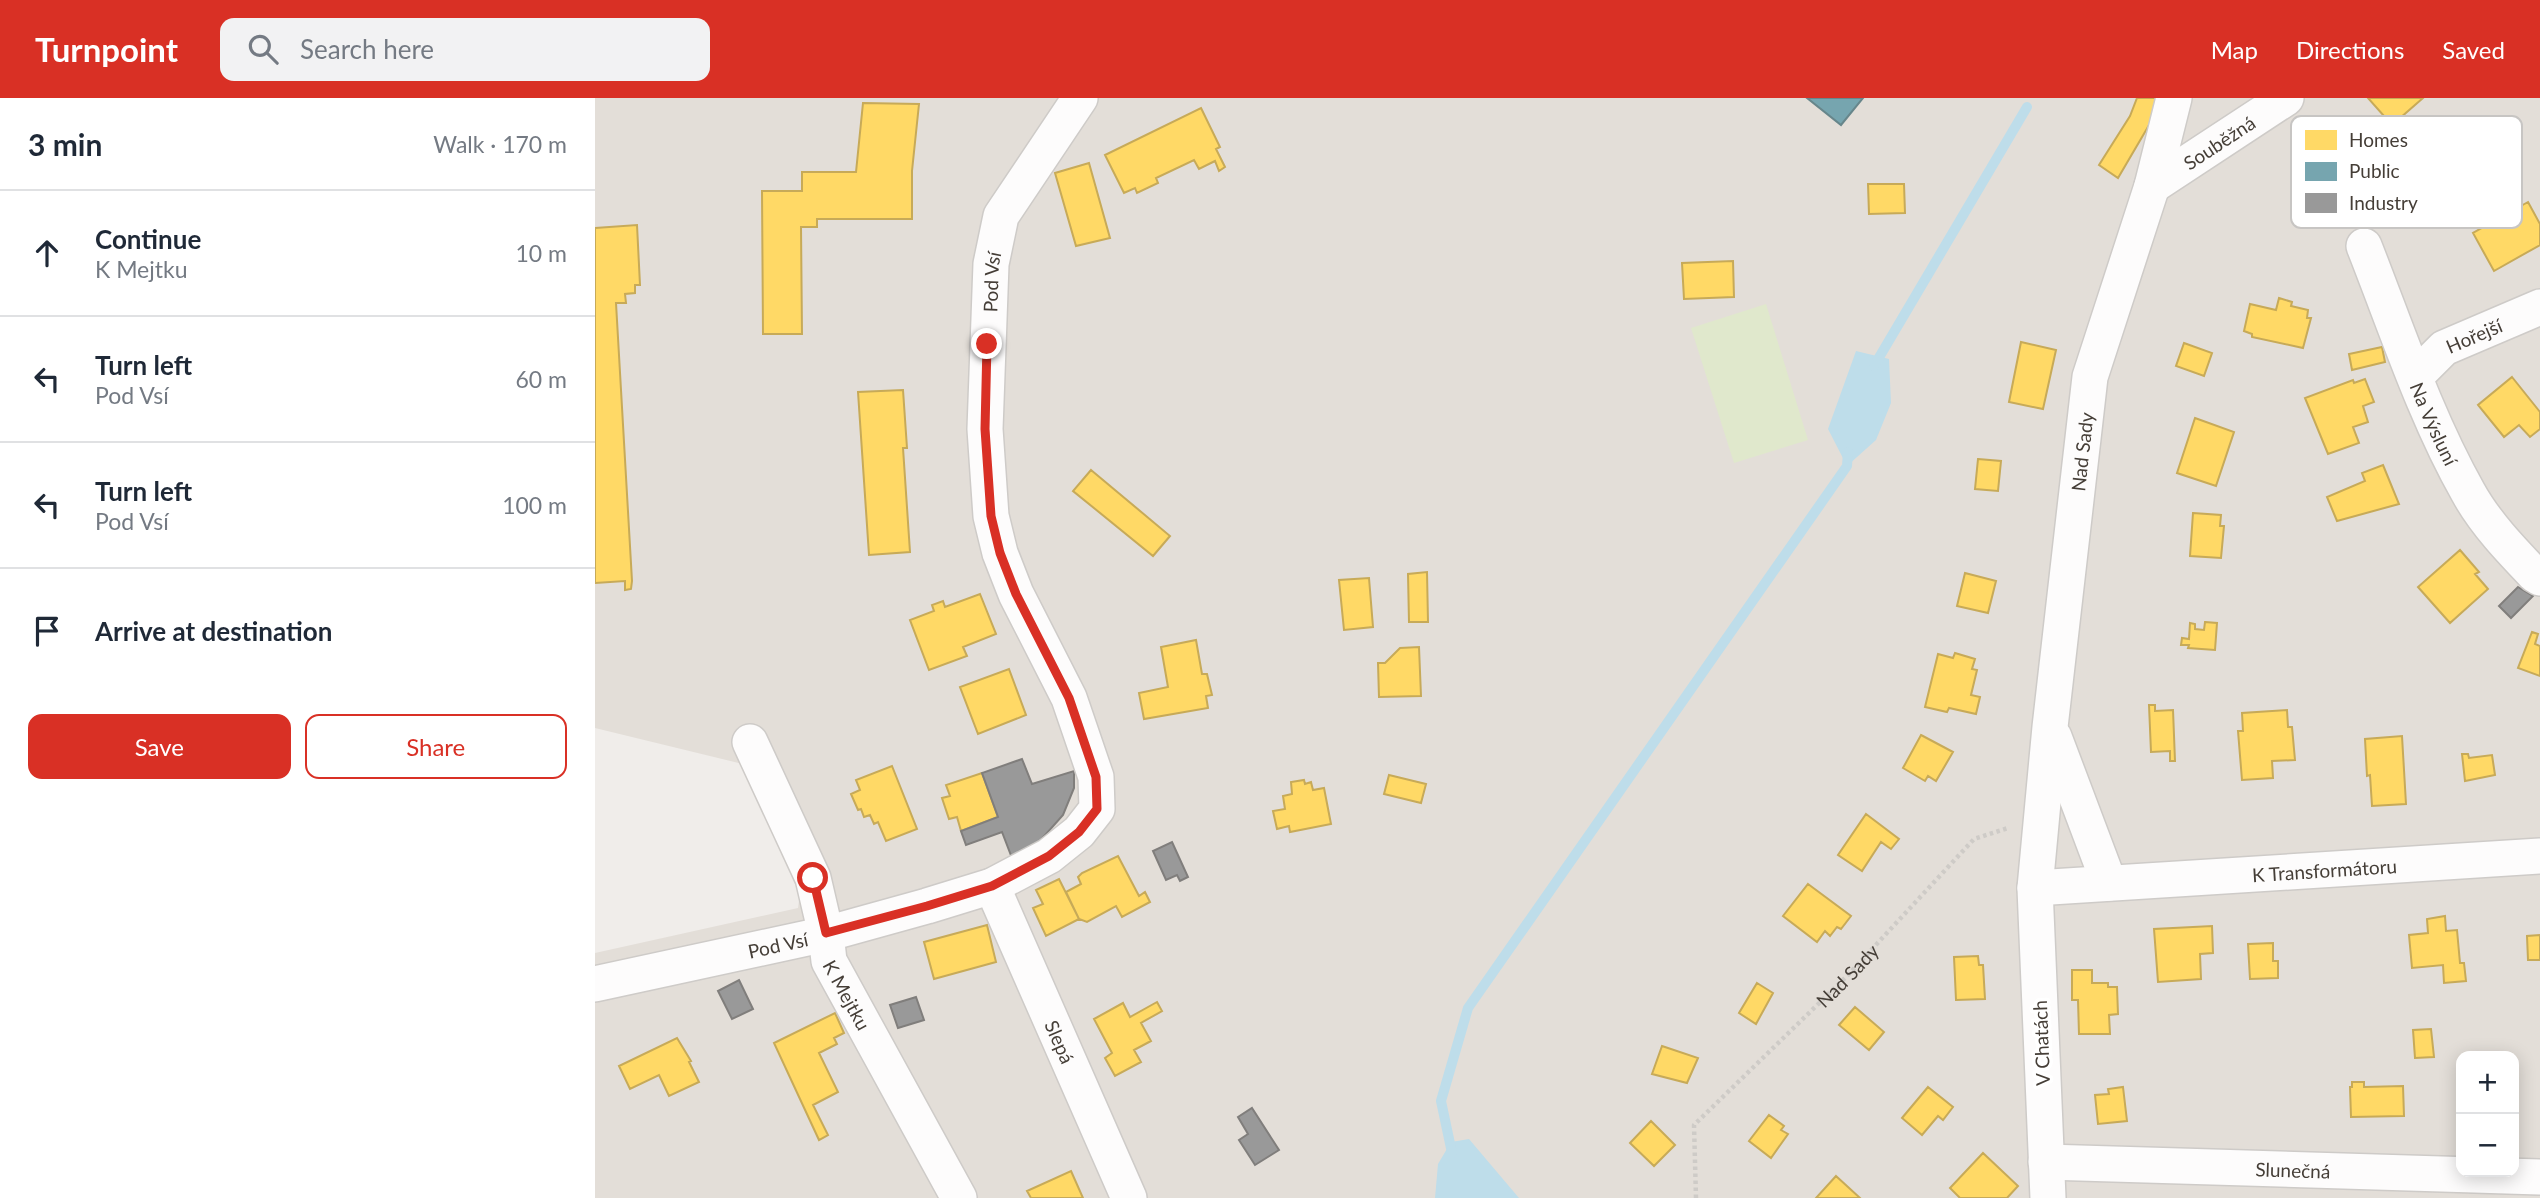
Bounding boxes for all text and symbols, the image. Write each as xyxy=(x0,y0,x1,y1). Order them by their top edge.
search box xyxy=(220,18,710,81)
text: Turnpoint xyxy=(35,29,178,69)
icon: search xyxy=(244,30,282,68)
text: Search here xyxy=(300,33,434,65)
text: Map xyxy=(2211,35,2258,64)
text: Directions xyxy=(2296,35,2404,64)
text: Saved xyxy=(2442,35,2505,64)
street label: Souběžná xyxy=(2179,110,2259,174)
legend xyxy=(2291,116,2522,228)
text: 3 min xyxy=(28,126,102,162)
text: Homes xyxy=(2349,128,2408,151)
text: Walk · 170 m xyxy=(433,130,567,158)
text: Public xyxy=(2349,159,2400,182)
text: Industry xyxy=(2349,191,2418,214)
text: Continue xyxy=(95,223,201,255)
icon: ahead xyxy=(28,234,66,272)
text: 10 m xyxy=(516,239,567,267)
street label: Pod Vsí xyxy=(978,248,1005,313)
text: K Mejtku xyxy=(95,255,188,283)
street label: Hořejší xyxy=(2442,313,2507,357)
route end xyxy=(971,328,1002,359)
text: Turn left xyxy=(95,349,192,381)
icon: left xyxy=(28,360,66,398)
text: 60 m xyxy=(516,365,567,393)
street label: Na Výsluní xyxy=(2406,379,2464,470)
text: Pod Vsí xyxy=(95,381,169,409)
street label: Nad Sady xyxy=(2066,411,2097,492)
text: Turn left xyxy=(95,475,192,507)
icon: left xyxy=(28,486,66,524)
text: 100 m xyxy=(502,491,567,519)
text: Pod Vsí xyxy=(95,507,169,535)
icon: arrive xyxy=(28,612,66,650)
text: Arrive at destination xyxy=(95,615,332,647)
button: Save xyxy=(28,714,291,779)
button: Share xyxy=(305,714,567,779)
street label: K Transformátoru xyxy=(2251,854,2398,886)
route start xyxy=(797,862,828,893)
street label: Pod Vsí xyxy=(746,926,811,962)
street label: Nad Sady xyxy=(1811,939,1883,1012)
street label: K Mejtku xyxy=(819,956,876,1034)
street label: V Chatách xyxy=(2028,1000,2054,1086)
street label: Slepá xyxy=(1041,1017,1080,1067)
map controls xyxy=(2456,1051,2519,1177)
button: + xyxy=(2456,1051,2519,1114)
button: − xyxy=(2456,1114,2519,1177)
street label: Slunečná xyxy=(2255,1157,2331,1182)

